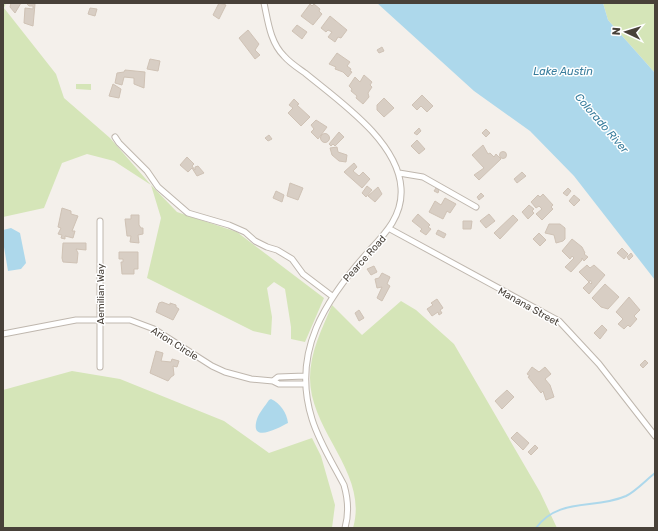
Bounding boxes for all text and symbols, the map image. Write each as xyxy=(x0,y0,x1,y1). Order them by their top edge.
north arrow xyxy=(606,12,646,52)
text: N xyxy=(610,27,623,36)
water label: Lake Austin xyxy=(533,65,593,78)
water label: Colorado River xyxy=(572,91,632,156)
street label: Pearce Road xyxy=(341,233,389,284)
street label: Aemilian Way xyxy=(95,263,107,324)
street label: Manana Street xyxy=(496,285,561,329)
street label: Arion Circle xyxy=(149,325,201,363)

